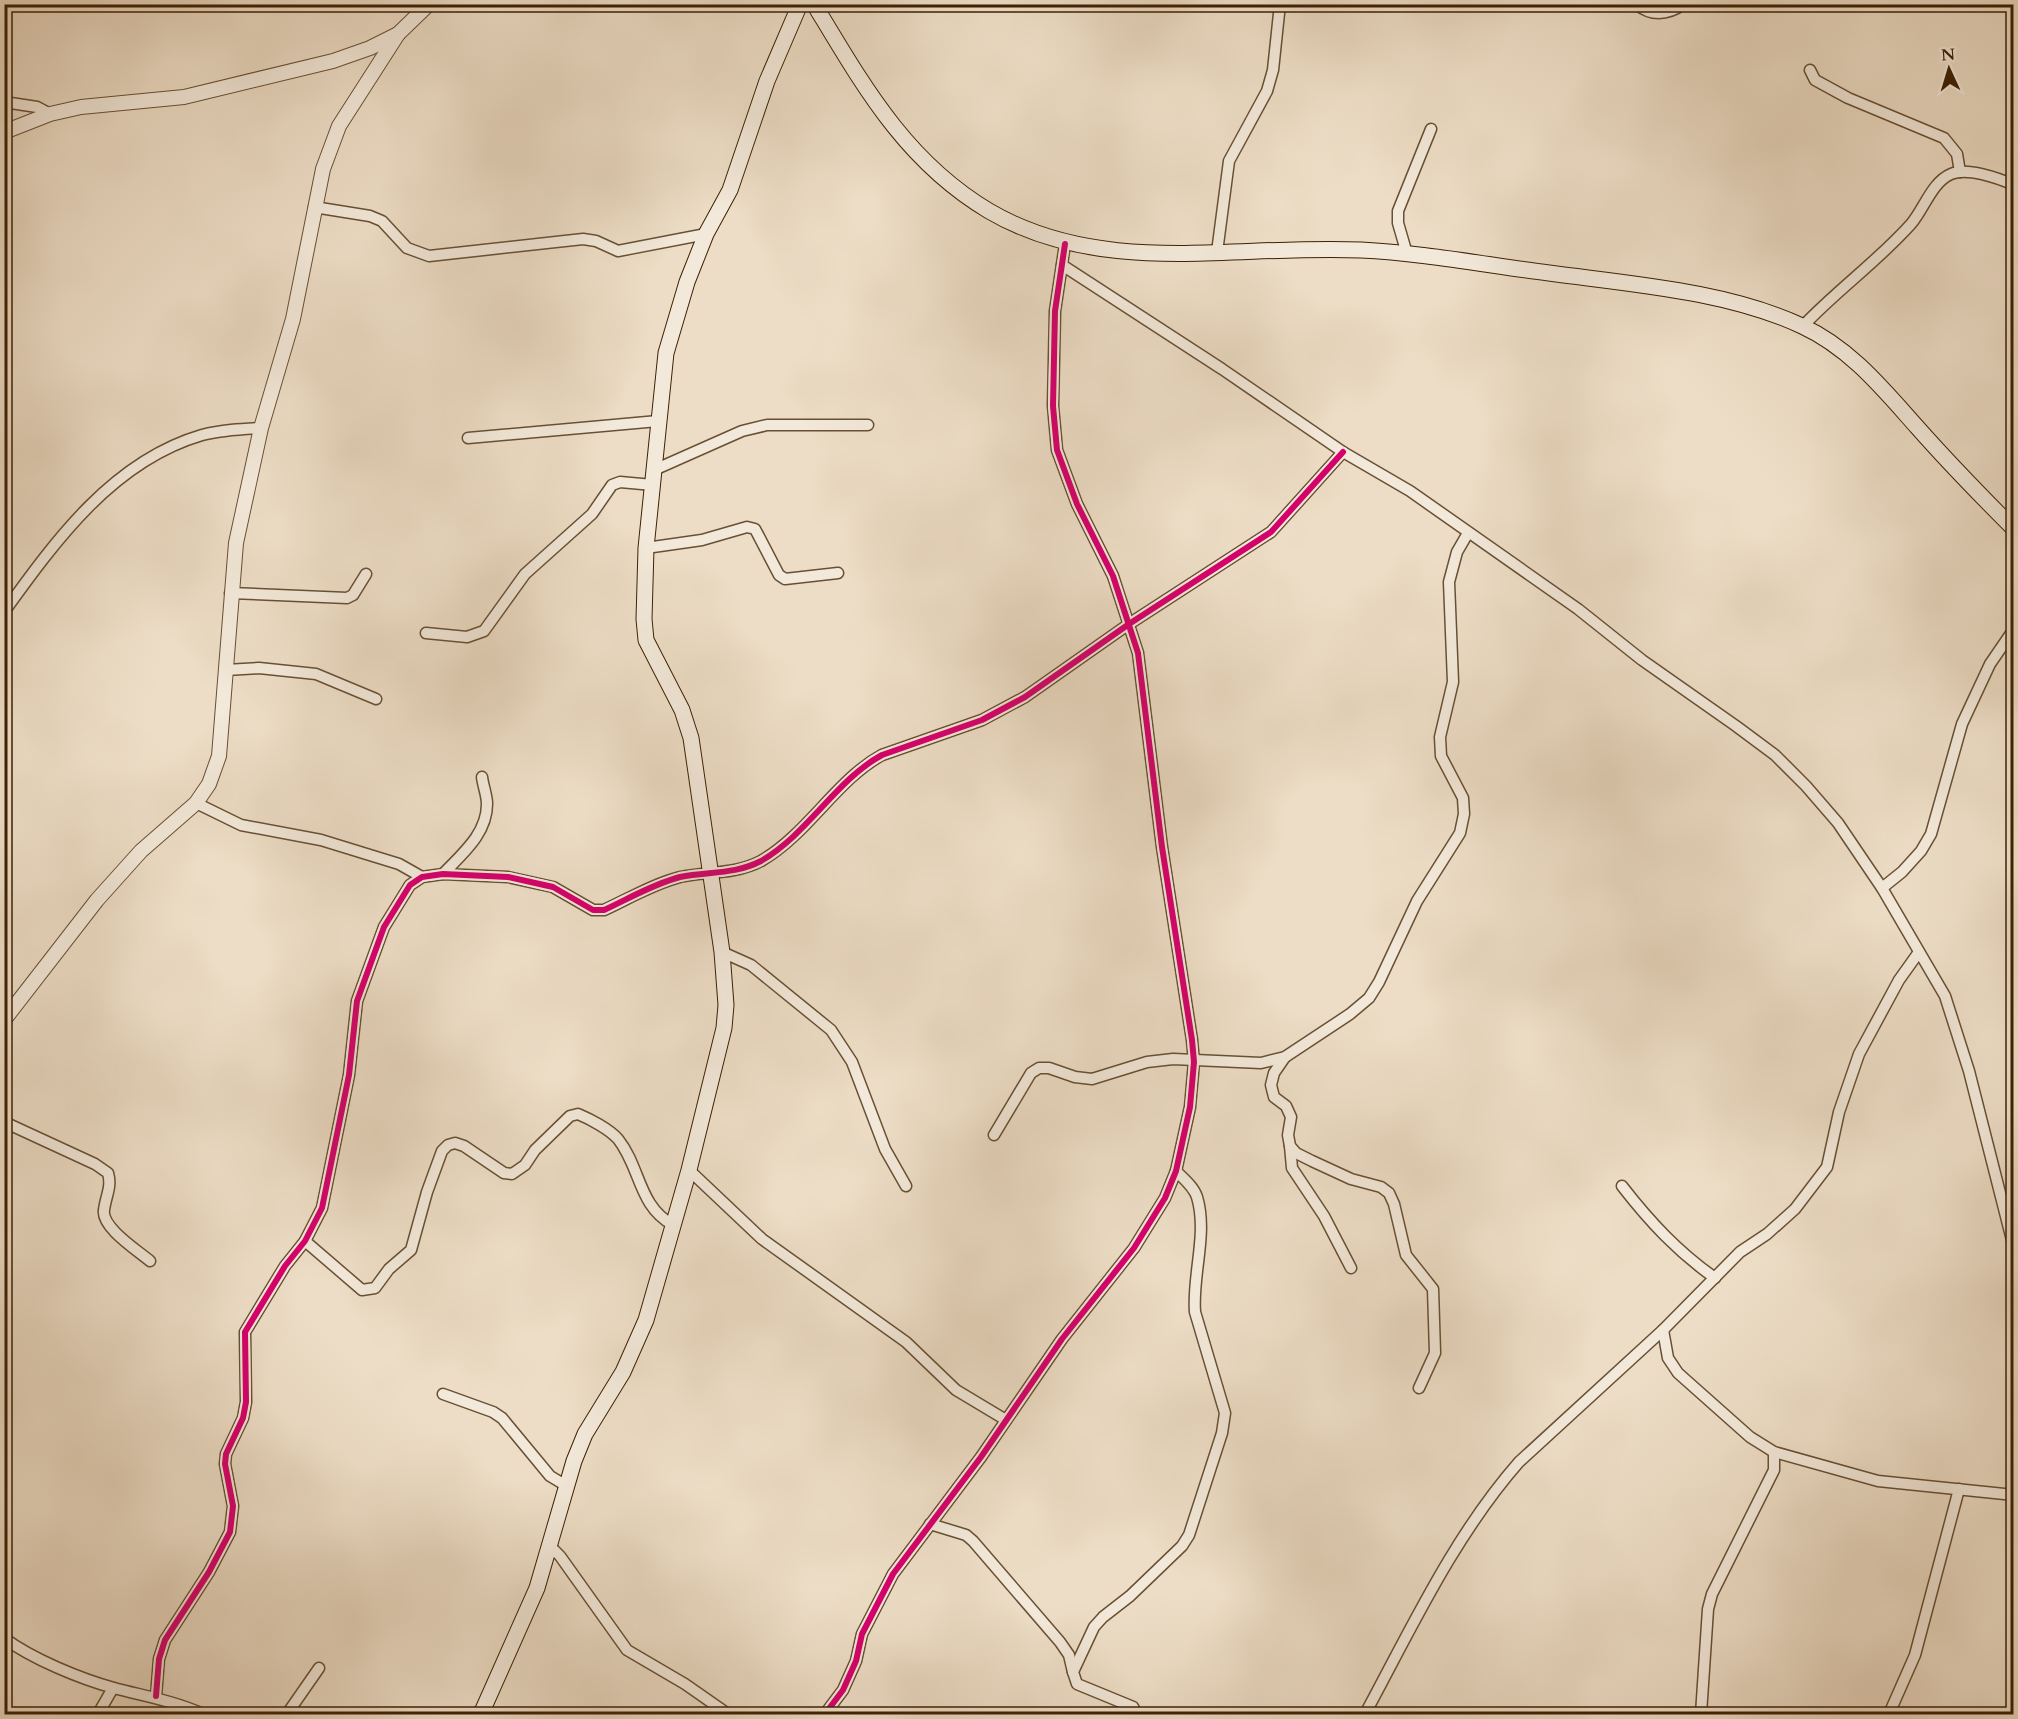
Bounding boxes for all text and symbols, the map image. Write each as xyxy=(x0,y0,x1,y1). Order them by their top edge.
north arrow xyxy=(1919,39,1979,99)
text: N xyxy=(1940,44,1956,66)

